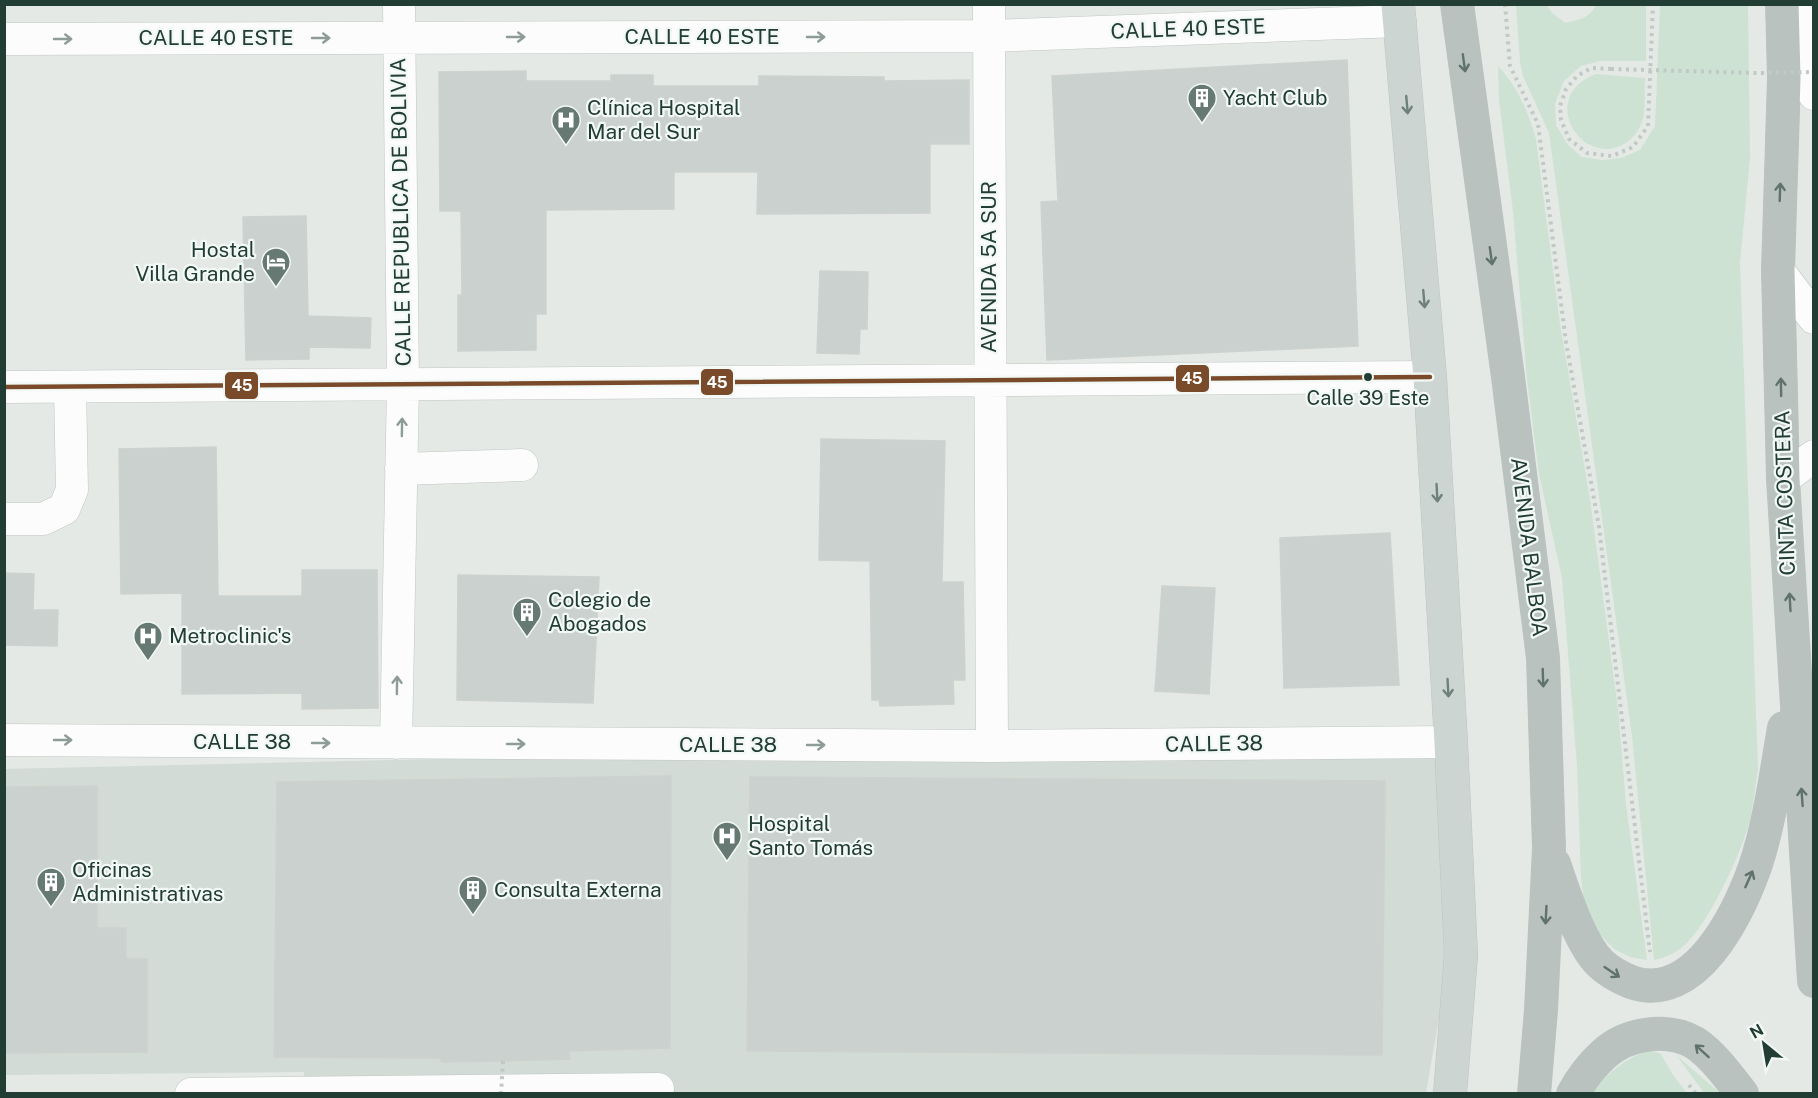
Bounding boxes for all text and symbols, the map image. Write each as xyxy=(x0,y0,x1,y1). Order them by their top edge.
street label: CALLE 40 ESTE xyxy=(1110,13,1266,44)
street label: CALLE 40 ESTE xyxy=(625,24,779,49)
street label: CALLE 40 ESTE xyxy=(139,25,293,50)
one-way arrow xyxy=(505,31,525,43)
one-way arrow xyxy=(805,31,825,43)
one-way arrow xyxy=(310,32,330,44)
one-way arrow xyxy=(52,33,72,45)
one-way arrow xyxy=(1459,52,1470,72)
street label: CALLE REPUBLICA DE BOLIVIA xyxy=(385,57,416,366)
building icon: Yacht Club xyxy=(1186,82,1218,124)
place label: Yacht Club xyxy=(1223,85,1328,110)
one-way arrow xyxy=(1402,94,1413,114)
place label: Clínica Hospital Mar del Sur xyxy=(587,95,740,144)
hospital icon: Clínica Hospital Mar del Sur xyxy=(550,104,582,146)
street label: AVENIDA 5A SUR xyxy=(976,181,1001,353)
one-way arrow xyxy=(1775,182,1786,202)
place label: Hostal Villa Grande xyxy=(135,237,255,286)
one-way arrow xyxy=(1485,245,1496,265)
hotel icon: Hostal Villa Grande xyxy=(260,246,292,288)
one-way arrow xyxy=(1419,288,1430,308)
line badge: 45 xyxy=(1175,364,1210,393)
line badge: 45 xyxy=(700,368,734,396)
text: 45 xyxy=(1181,369,1203,388)
line badge: 45 xyxy=(224,371,259,400)
marker: Calle 39 Este xyxy=(1362,371,1374,383)
text: 45 xyxy=(706,373,728,392)
text: 45 xyxy=(231,376,253,395)
one-way arrow xyxy=(1775,377,1786,397)
place label: Calle 39 Este xyxy=(1307,386,1429,410)
street label: CINTA COSTERA xyxy=(1769,410,1800,576)
one-way arrow xyxy=(396,417,408,437)
street label: AVENIDA BALBOA xyxy=(1506,456,1553,638)
one-way arrow xyxy=(1432,483,1443,503)
place label: Colegio de Abogados xyxy=(548,587,651,636)
one-way arrow xyxy=(1784,593,1795,613)
building icon: Colegio de Abogados xyxy=(511,596,543,638)
hospital icon: Metroclinic's xyxy=(132,620,164,662)
place label: Metroclinic's xyxy=(169,623,291,648)
one-way arrow xyxy=(1538,668,1549,688)
one-way arrow xyxy=(391,675,403,695)
one-way arrow xyxy=(1442,678,1453,698)
street label: CALLE 38 xyxy=(193,729,291,754)
street label: CALLE 38 xyxy=(1165,730,1263,757)
street label: CALLE 38 xyxy=(679,732,777,757)
one-way arrow xyxy=(52,735,72,746)
one-way arrow xyxy=(310,737,330,749)
one-way arrow xyxy=(505,738,525,750)
one-way arrow xyxy=(805,739,825,751)
one-way arrow xyxy=(1796,788,1807,807)
place label: Hospital Santo Tomás xyxy=(748,811,873,860)
hospital icon: Hospital Santo Tomás xyxy=(711,820,743,862)
place label: Oficinas Administrativas xyxy=(72,857,224,906)
building icon: Oficinas Administrativas xyxy=(35,866,67,908)
one-way arrow xyxy=(1744,871,1756,889)
building icon: Consulta Externa xyxy=(457,874,489,916)
place label: Consulta Externa xyxy=(494,877,662,902)
one-way arrow xyxy=(1540,905,1551,925)
one-way arrow xyxy=(1604,966,1620,978)
north arrow xyxy=(1734,1014,1794,1074)
text: N xyxy=(1747,1020,1767,1043)
one-way arrow xyxy=(1695,1044,1710,1058)

